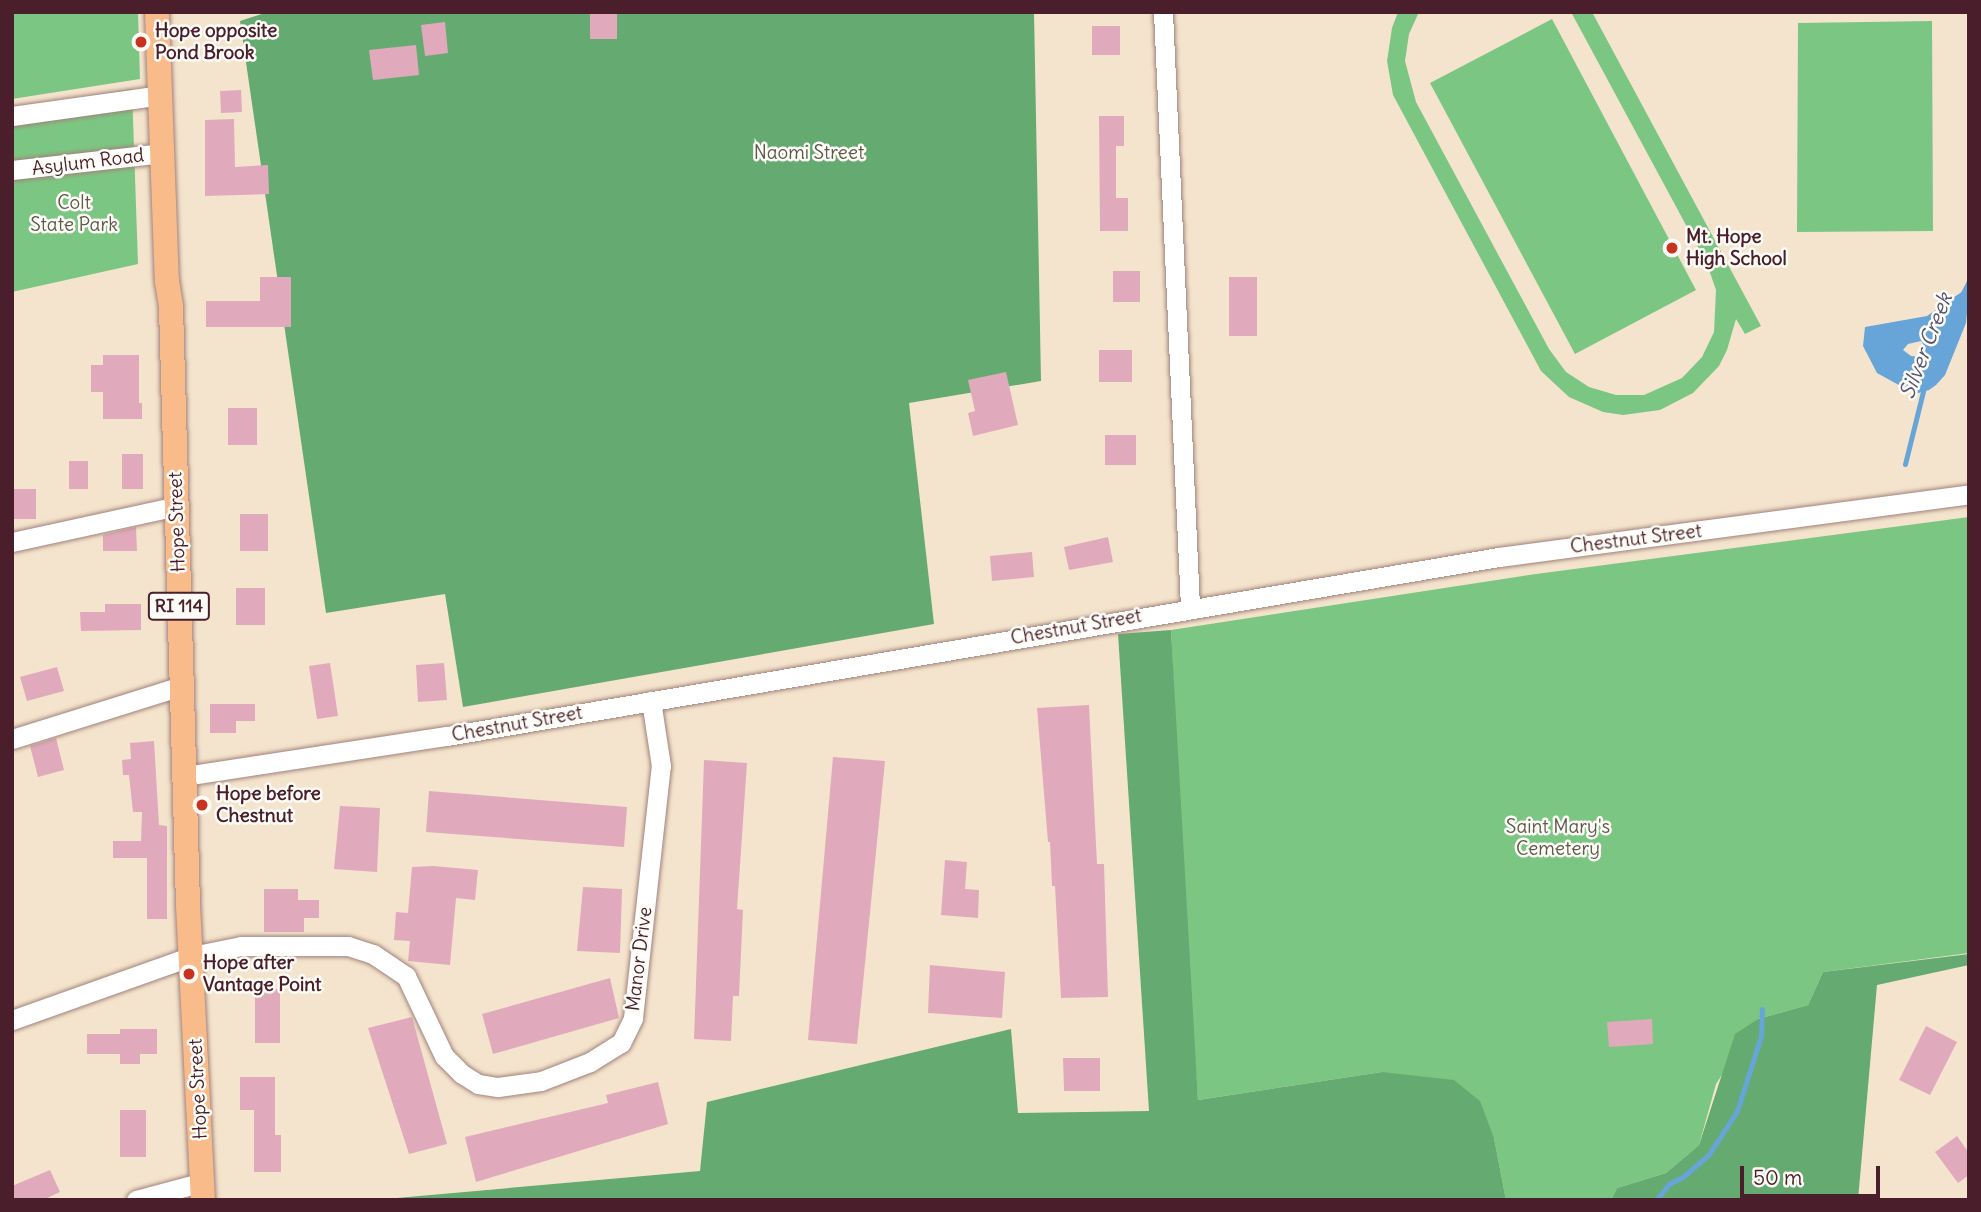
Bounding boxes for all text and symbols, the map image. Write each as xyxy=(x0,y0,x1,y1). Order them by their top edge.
place label: Hope opposite Pond Brook xyxy=(155,20,277,64)
marker: Hope opposite Pond Brook xyxy=(133,34,149,50)
park label: Naomi Street xyxy=(754,142,864,164)
street label: Asylum Road xyxy=(31,144,145,180)
park label: Colt State Park xyxy=(30,192,118,236)
place label: Mt. Hope High School xyxy=(1686,226,1787,270)
marker: Mt. Hope High School xyxy=(1664,240,1680,256)
water label: Silver Creek xyxy=(1894,290,1958,402)
street label: Hope Street xyxy=(164,471,190,573)
street label: Chestnut Street xyxy=(1569,520,1703,558)
road number: RI 114 xyxy=(148,592,210,620)
street label: Chestnut Street xyxy=(1009,604,1143,650)
street label: Chestnut Street xyxy=(450,701,584,747)
place label: Hope before Chestnut xyxy=(216,783,321,827)
marker: Hope before Chestnut xyxy=(194,797,210,813)
park label: Saint Mary's Cemetery xyxy=(1506,816,1610,860)
street label: Manor Drive xyxy=(621,905,657,1013)
place label: Hope after Vantage Point xyxy=(203,952,322,996)
marker: Hope after Vantage Point xyxy=(181,966,197,982)
street label: Hope Street xyxy=(184,1038,212,1140)
scale bar xyxy=(1743,1152,1883,1196)
text: 50 m xyxy=(1753,1164,1802,1191)

